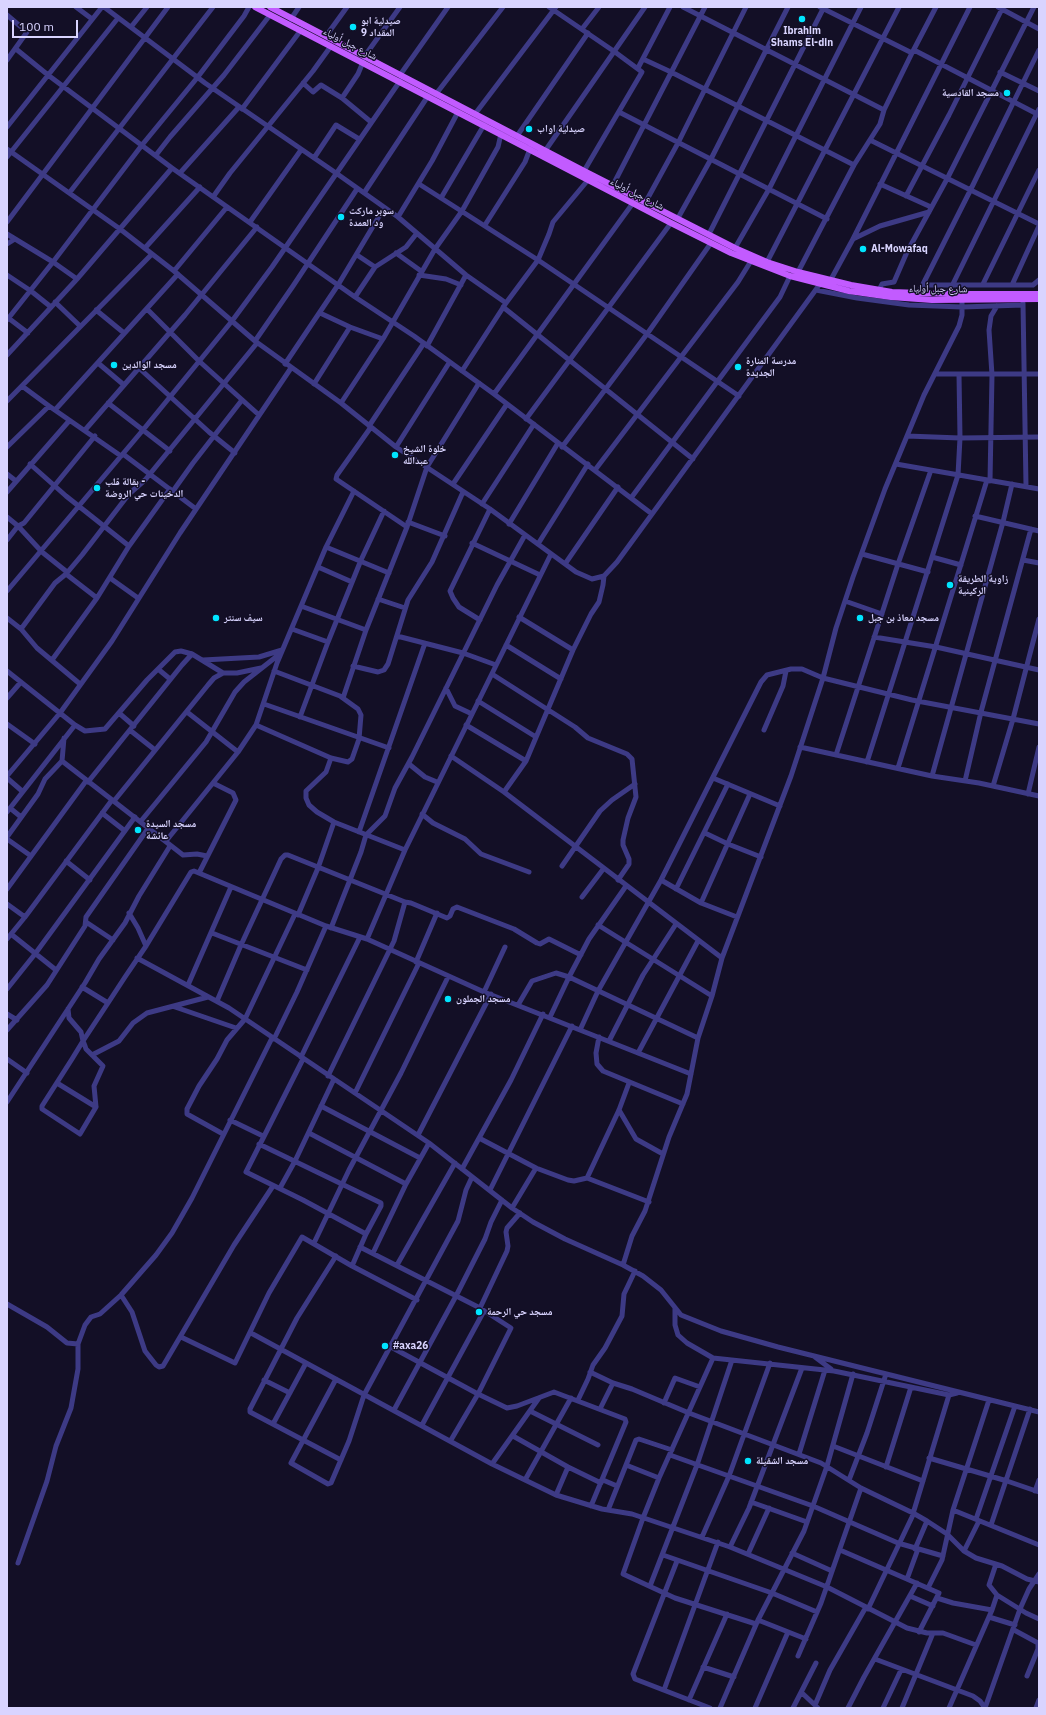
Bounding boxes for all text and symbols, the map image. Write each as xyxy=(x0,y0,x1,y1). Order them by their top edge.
scale bar xyxy=(14,12,80,38)
marker: Ibrahim Shams El-din xyxy=(797,14,807,24)
place label: صيدلية ابو المقداد 9 xyxy=(361,15,401,38)
text: 100 m xyxy=(19,19,54,34)
marker: صيدلية ابو المقداد 9 xyxy=(348,22,358,32)
street label: شارع جبل أولياء xyxy=(321,25,379,63)
place label: Ibrahim Shams El-din xyxy=(771,25,833,48)
place label: مسجد القادسية xyxy=(942,87,999,99)
marker: مسجد القادسية xyxy=(1002,88,1012,98)
place label: صيدلية اواب xyxy=(537,123,585,135)
marker: صيدلية اواب xyxy=(524,124,534,134)
street label: شارع جبل أولياء xyxy=(608,175,666,213)
place label: سوبر ماركت ود العمدة xyxy=(349,205,394,228)
marker: سوبر ماركت ود العمدة xyxy=(336,212,346,222)
place label: Al-Mowafaq xyxy=(871,243,928,255)
marker: Al-Mowafaq xyxy=(858,244,868,254)
street label: شارع جبل أولياء xyxy=(909,282,967,296)
place label: مدرسة المنارة الجديدة xyxy=(746,355,796,378)
place label: مسجد الوالدين xyxy=(122,359,177,371)
marker: مسجد الوالدين xyxy=(109,360,119,370)
marker: مدرسة المنارة الجديدة xyxy=(733,362,743,372)
place label: خلوة الشيخ عبدالله xyxy=(403,443,446,466)
marker: خلوة الشيخ عبدالله xyxy=(390,450,400,460)
place label: بقالة قلب - الدخينات حي الروضة xyxy=(105,476,183,500)
marker: بقالة قلب - الدخينات حي الروضة xyxy=(92,483,102,493)
place label: زاوية الطريقة الركينية xyxy=(958,573,1008,596)
marker: زاوية الطريقة الركينية xyxy=(945,580,955,590)
place label: سيف سنتر xyxy=(224,612,263,624)
place label: مسجد معاذ بن جبل xyxy=(868,612,939,624)
marker: سيف سنتر xyxy=(211,613,221,623)
marker: مسجد معاذ بن جبل xyxy=(855,613,865,623)
place label: مسجد السيدة عائشة xyxy=(146,818,196,842)
marker: مسجد السيدة عائشة xyxy=(133,825,143,835)
place label: مسجد الجملون xyxy=(456,993,511,1005)
marker: مسجد الجملون xyxy=(443,994,453,1004)
place label: مسجد حي الرحمة xyxy=(487,1306,552,1318)
marker: مسجد حي الرحمة xyxy=(474,1307,484,1317)
place label: #axa26 xyxy=(393,1340,428,1352)
marker: #axa26 xyxy=(380,1341,390,1351)
place label: مسجد الشقيلة xyxy=(756,1455,808,1467)
marker: مسجد الشقيلة xyxy=(743,1456,753,1466)

